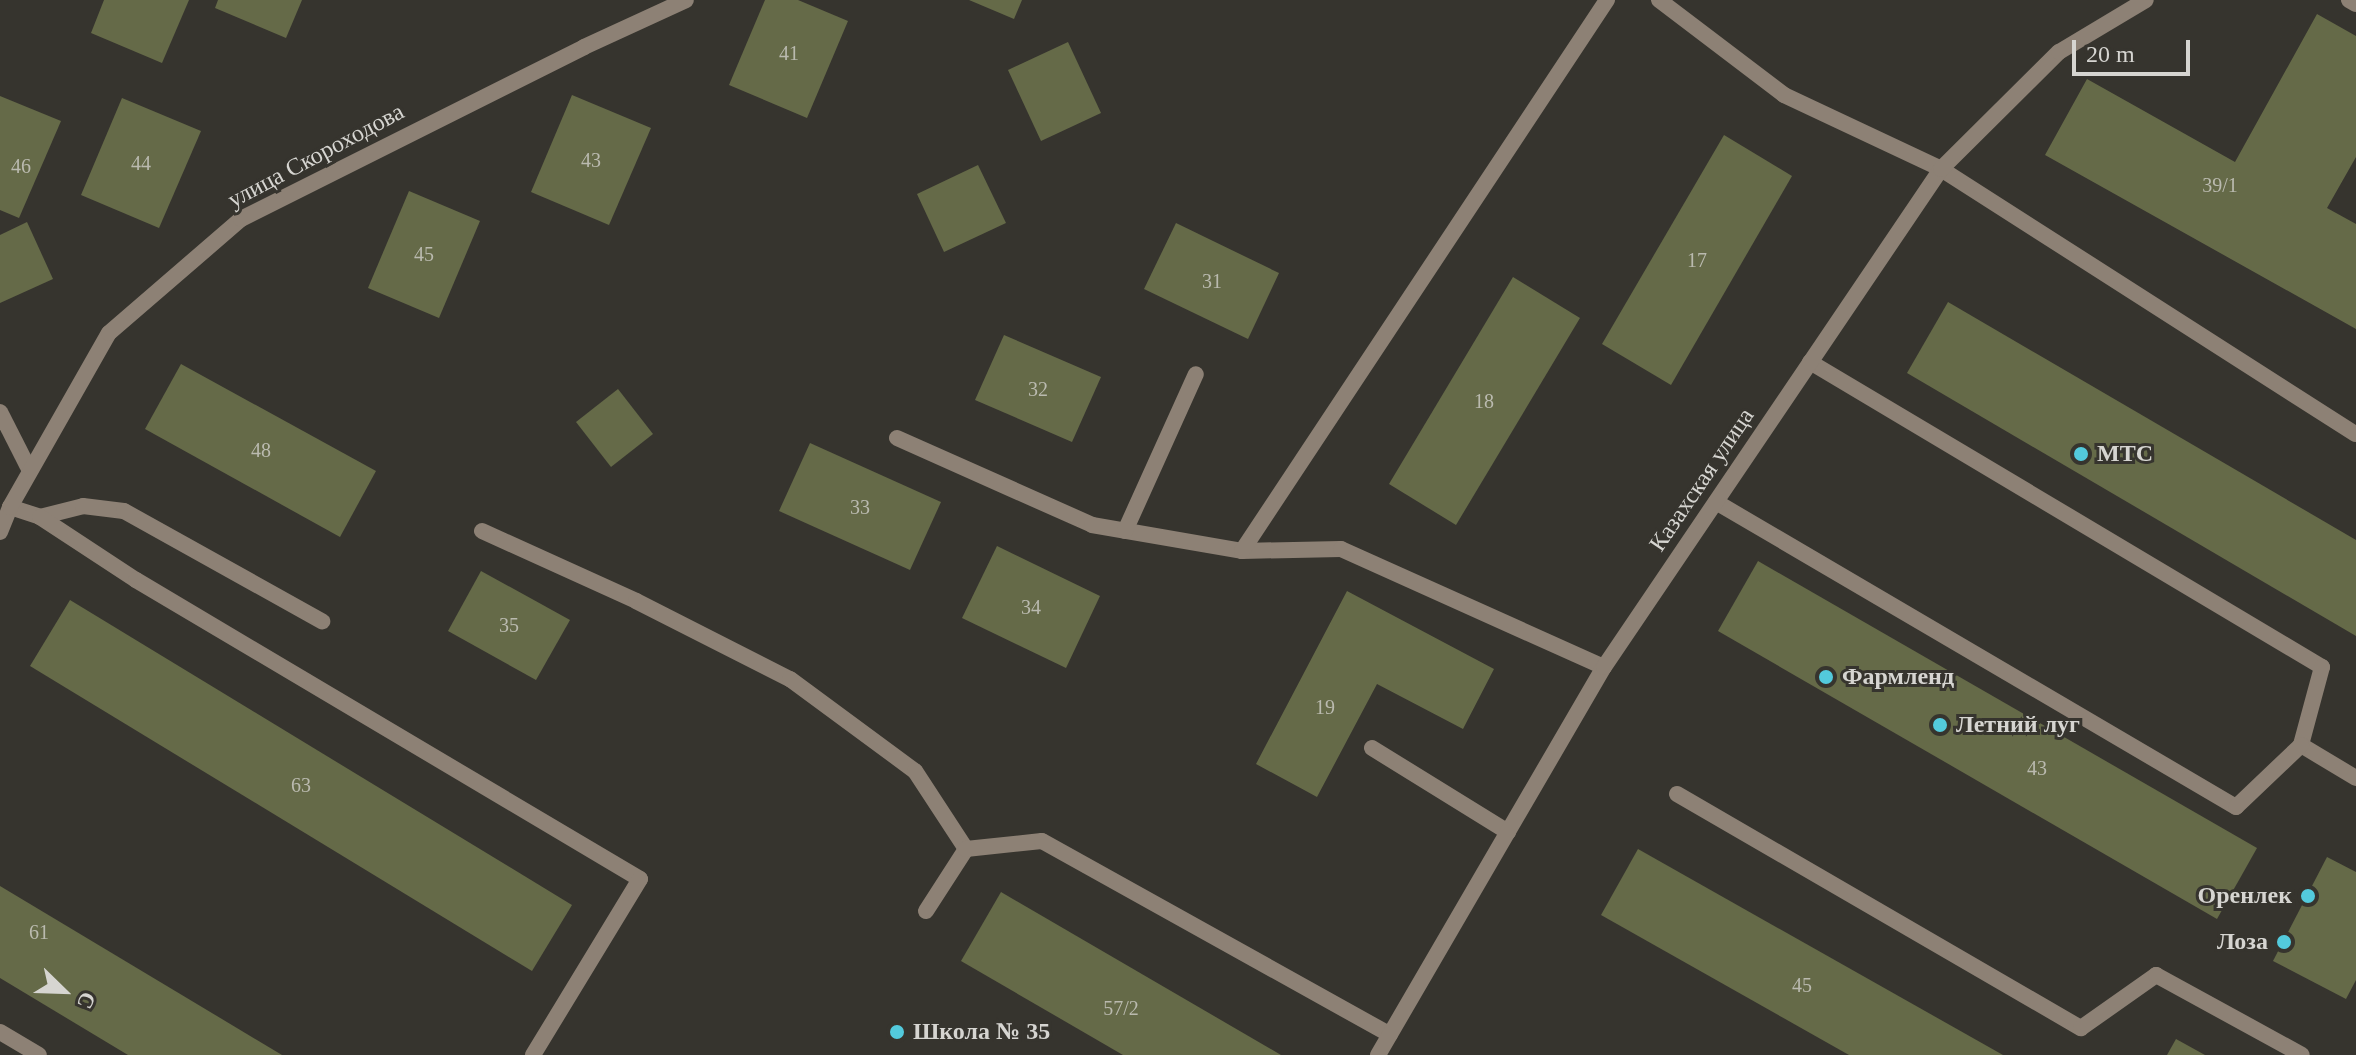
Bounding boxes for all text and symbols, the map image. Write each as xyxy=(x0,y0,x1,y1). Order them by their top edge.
scale bar xyxy=(2076,24,2194,74)
house number: 41 xyxy=(779,41,799,65)
text: 20 m xyxy=(2086,41,2135,67)
street label: улица Скороходова xyxy=(223,97,409,215)
house number: 43 xyxy=(581,148,601,172)
house number: 44 xyxy=(131,151,151,175)
house number: 46 xyxy=(11,154,31,178)
house number: 39/1 xyxy=(2202,173,2238,197)
house number: 45 xyxy=(414,242,434,266)
house number: 17 xyxy=(1687,248,1707,272)
house number: 31 xyxy=(1202,269,1222,293)
house number: 32 xyxy=(1028,377,1048,401)
house number: 18 xyxy=(1474,389,1494,413)
street label: Казахская улица xyxy=(1643,403,1761,557)
house number: 48 xyxy=(251,438,271,462)
place label: МТС xyxy=(2097,440,2153,468)
marker: МТС xyxy=(2072,445,2090,463)
house number: 33 xyxy=(850,495,870,519)
house number: 34 xyxy=(1021,595,1041,619)
house number: 35 xyxy=(499,613,519,637)
place label: Фармленд xyxy=(1842,663,1954,691)
marker: Фармленд xyxy=(1817,668,1835,686)
house number: 19 xyxy=(1315,695,1335,719)
place label: Летний луг xyxy=(1956,711,2080,739)
marker: Летний луг xyxy=(1931,716,1949,734)
house number: 43 xyxy=(2027,756,2047,780)
house number: 63 xyxy=(291,773,311,797)
place label: Оренлек xyxy=(2198,882,2292,910)
marker: Оренлек xyxy=(2299,887,2317,905)
house number: 61 xyxy=(29,920,49,944)
place label: Лоза xyxy=(2217,928,2268,956)
marker: Лоза xyxy=(2275,933,2293,951)
north arrow xyxy=(24,951,104,1031)
house number: 45 xyxy=(1792,973,1812,997)
text: С xyxy=(72,988,101,1013)
house number: 57/2 xyxy=(1103,996,1139,1020)
place label: Школа № 35 xyxy=(913,1018,1050,1046)
marker: Школа № 35 xyxy=(888,1023,906,1041)

